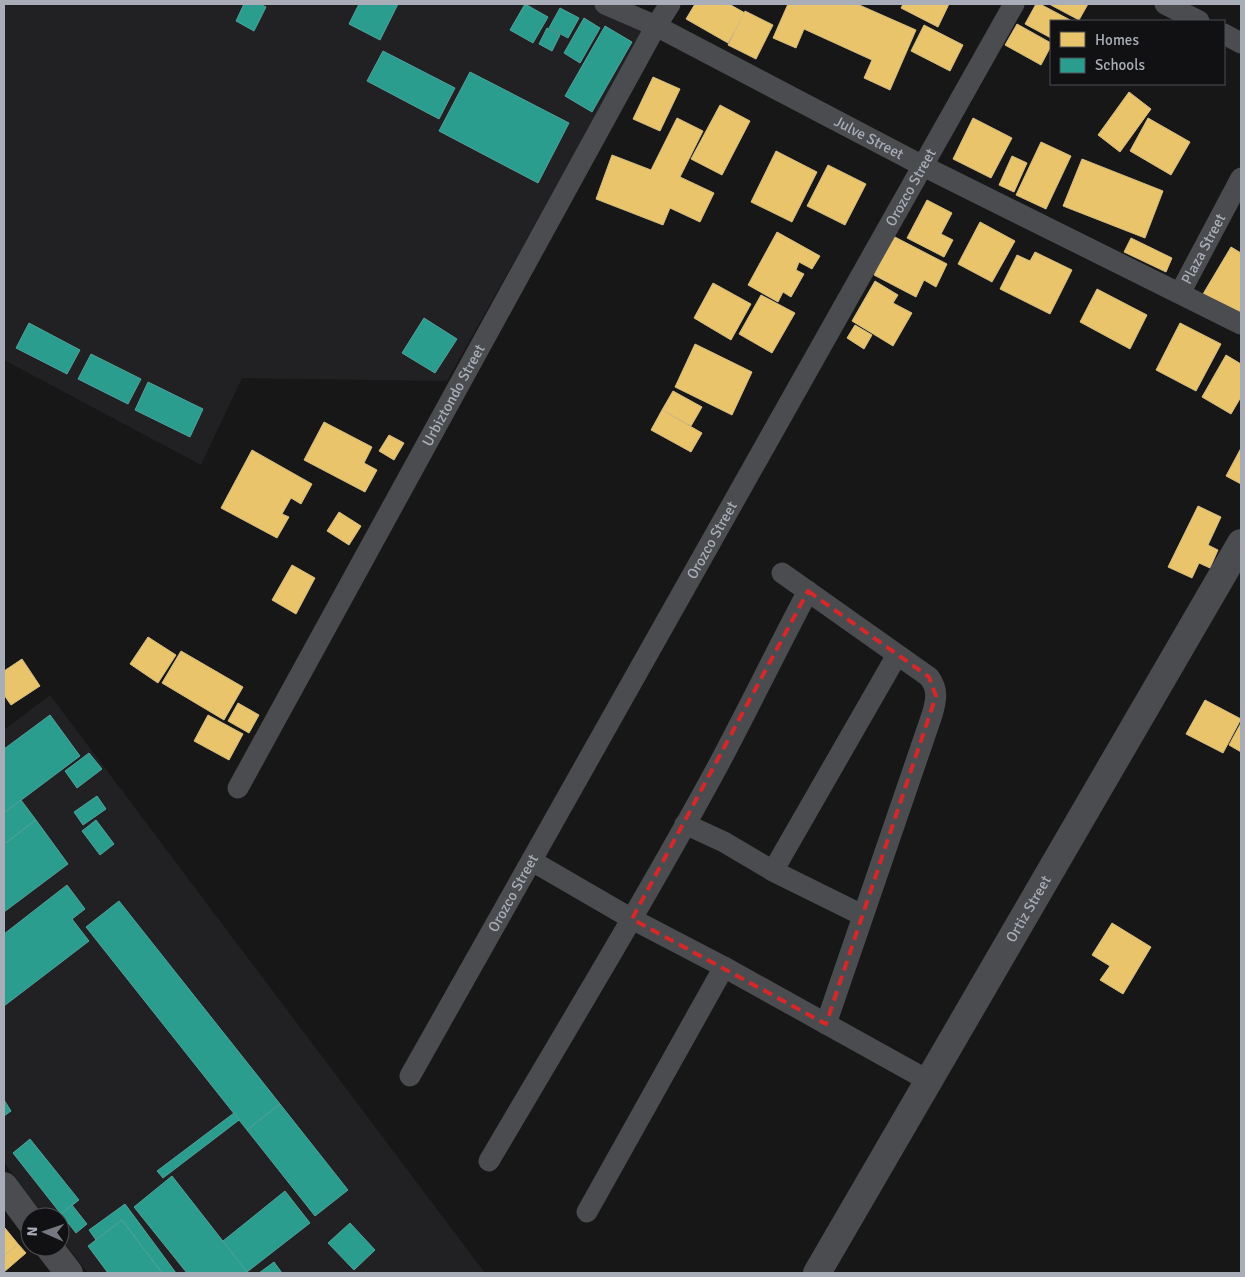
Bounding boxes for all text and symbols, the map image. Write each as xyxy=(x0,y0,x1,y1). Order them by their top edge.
legend xyxy=(1050,20,1225,85)
text: Homes xyxy=(1095,31,1139,49)
text: Schools xyxy=(1095,56,1146,74)
street label: Julve Street xyxy=(831,112,907,163)
street label: Orozco Street xyxy=(882,145,940,229)
street label: Plaza Street xyxy=(1177,210,1229,287)
street label: Urbiztondo Street xyxy=(418,341,489,449)
street label: Orozco Street xyxy=(683,498,741,582)
street label: Orozco Street xyxy=(484,851,542,935)
street label: Ortiz Street xyxy=(1002,872,1055,946)
north arrow xyxy=(20,1207,70,1257)
text: N xyxy=(24,1226,41,1237)

